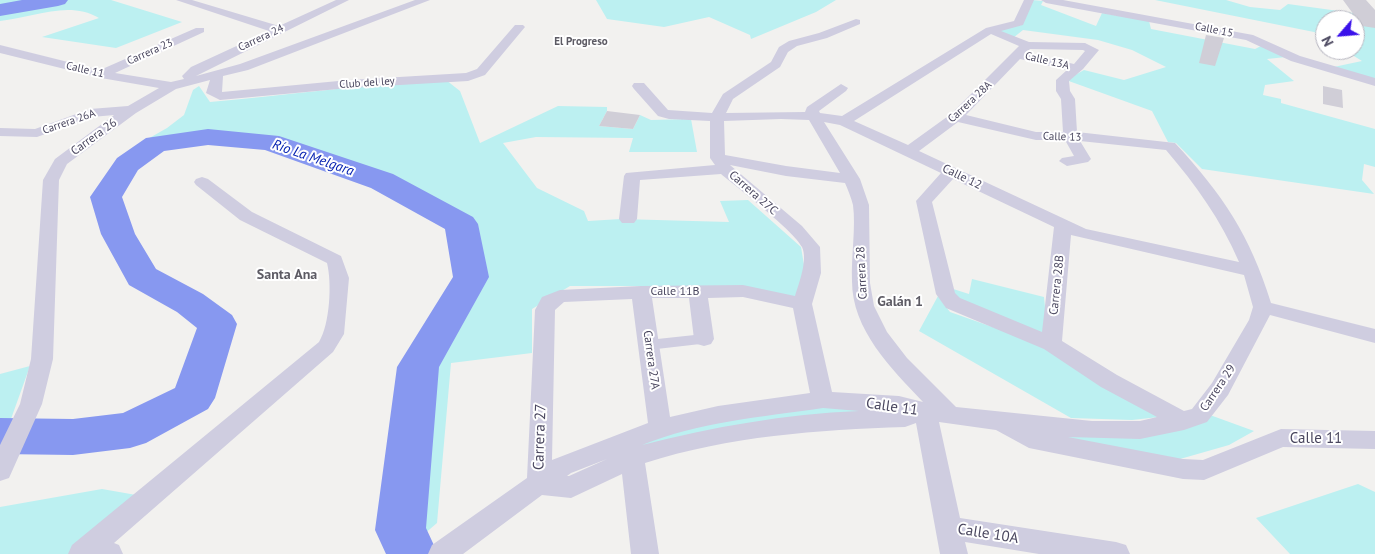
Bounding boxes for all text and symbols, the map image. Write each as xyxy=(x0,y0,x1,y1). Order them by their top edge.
north arrow xyxy=(1315,10,1365,60)
street label: Calle 15 xyxy=(1194,20,1234,40)
street label: Carrera 24 xyxy=(236,22,286,54)
text: N xyxy=(1317,33,1338,50)
district label: El Progreso xyxy=(554,35,608,49)
street label: Carrera 23 xyxy=(125,36,175,68)
street label: Calle 13A xyxy=(1024,50,1070,72)
street label: Calle 11 xyxy=(65,59,105,81)
street label: Club del ley xyxy=(339,74,395,92)
street label: Carrera 28A xyxy=(945,78,995,126)
street label: Carrera 26A xyxy=(41,107,97,137)
street label: Carrera 26 xyxy=(68,116,120,158)
street label: Calle 13 xyxy=(1043,130,1081,144)
water label: Río La Melgara xyxy=(270,136,356,180)
street label: Calle 12 xyxy=(940,161,984,193)
street label: Carrera 27C xyxy=(726,168,780,218)
street label: Carrera 28 xyxy=(853,246,871,300)
street label: Carrera 28B xyxy=(1047,254,1067,316)
district label: Santa Ana xyxy=(257,267,317,283)
street label: Calle 11B xyxy=(651,285,699,299)
district label: Galán 1 xyxy=(877,294,923,310)
street label: Carrera 27A xyxy=(640,330,662,390)
street label: Carrera 29 xyxy=(1197,362,1239,414)
street label: Calle 11 xyxy=(865,394,919,420)
street label: Carrera 27 xyxy=(530,403,550,471)
street label: Calle 11 xyxy=(1290,430,1342,448)
street label: Calle 10A xyxy=(956,520,1020,548)

